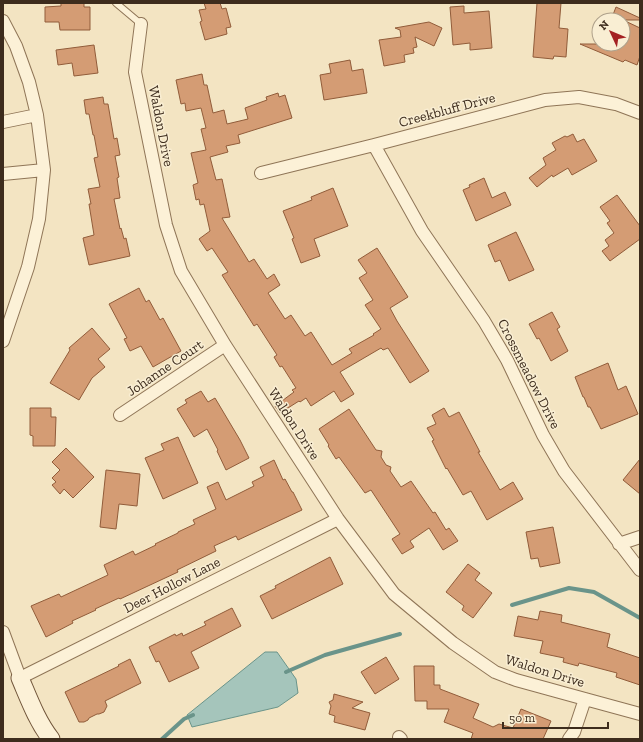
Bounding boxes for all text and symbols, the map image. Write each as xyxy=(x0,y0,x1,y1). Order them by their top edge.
north arrow xyxy=(591,12,631,52)
text: N xyxy=(597,17,612,33)
street label: Waldon Drive xyxy=(145,84,177,168)
street label: Creekbluff Drive xyxy=(397,89,497,131)
street label: Crossmeadow Drive xyxy=(494,316,564,432)
street label: Johanne Court xyxy=(123,336,207,400)
street label: Waldon Drive xyxy=(265,385,324,463)
street label: Deer Hollow Lane xyxy=(121,553,224,617)
street label: Waldon Drive xyxy=(503,651,587,691)
scale bar xyxy=(503,704,608,730)
text: 50 m xyxy=(509,711,536,725)

